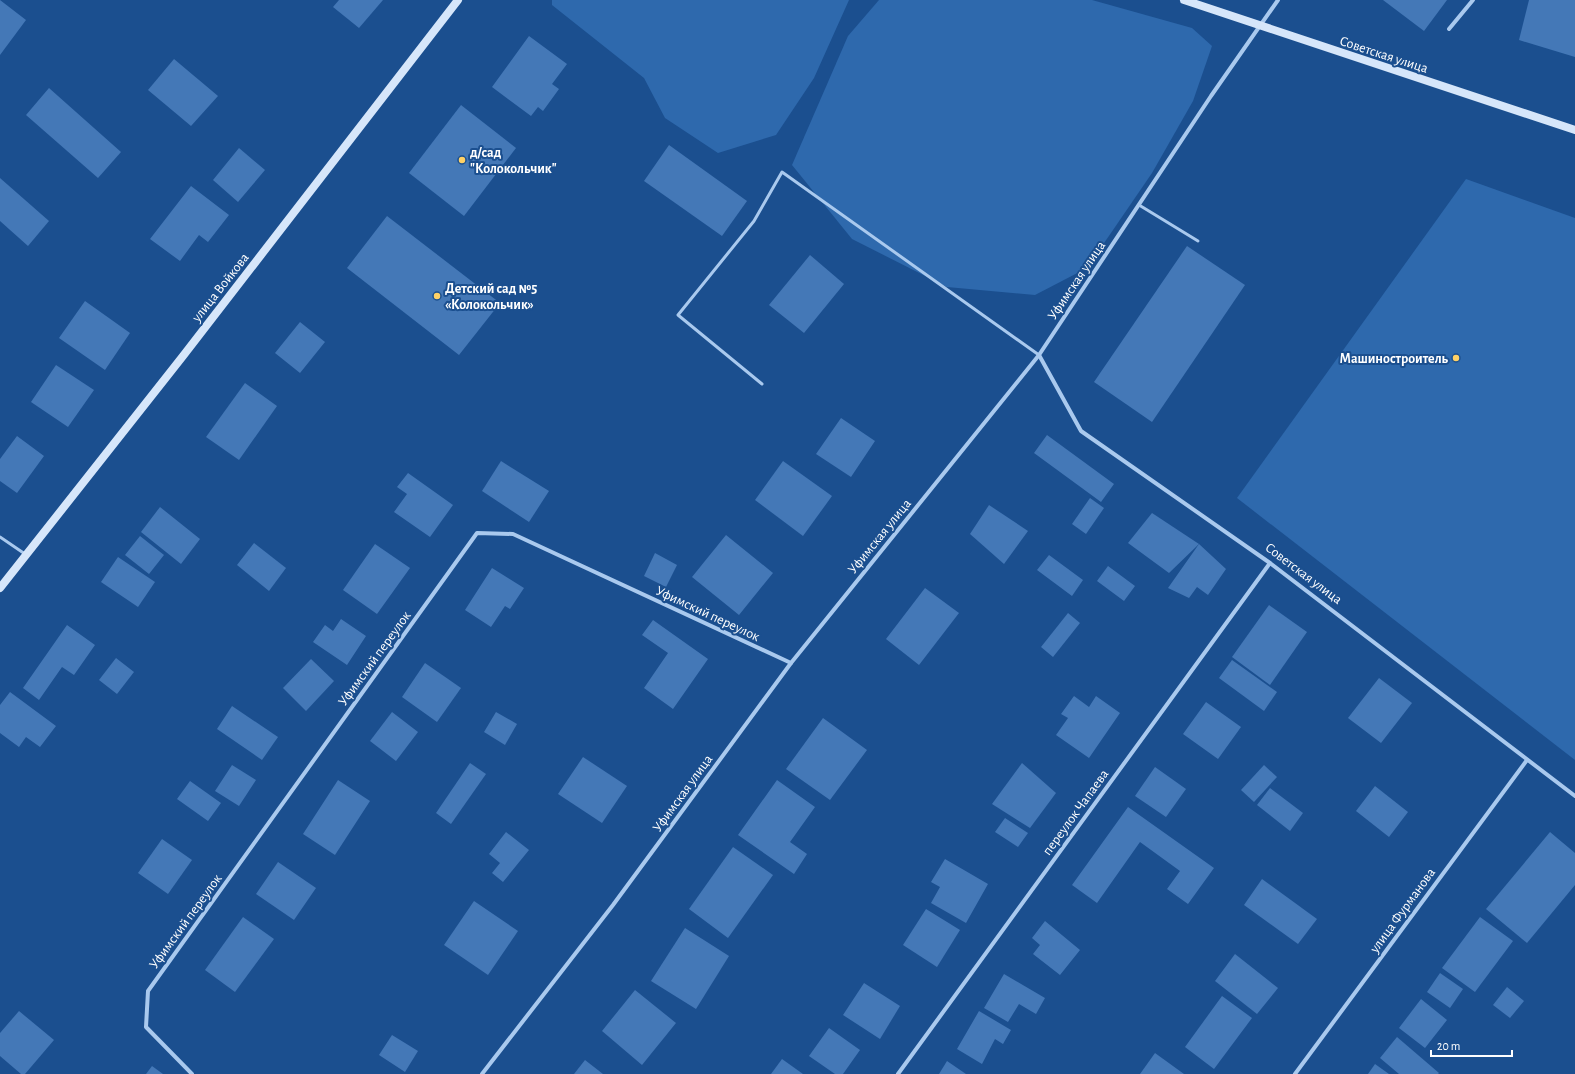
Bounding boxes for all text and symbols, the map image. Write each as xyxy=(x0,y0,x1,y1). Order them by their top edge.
street label: Советская улица xyxy=(1338,34,1430,76)
place label: д/сад "Колокольчик" xyxy=(470,146,557,176)
marker: д/сад "Колокольчик" xyxy=(457,155,467,165)
street label: Уфимская улица xyxy=(1045,238,1109,322)
street label: улица Войкова xyxy=(189,250,252,325)
place label: Детский сад №5 «Колокольчик» xyxy=(445,282,537,312)
marker: Детский сад №5 «Колокольчик» xyxy=(432,291,442,301)
place label: Машиностроитель xyxy=(1340,352,1449,366)
marker: Машиностроитель xyxy=(1451,353,1461,363)
street label: Уфимская улица xyxy=(846,496,914,577)
street label: Советская улица xyxy=(1262,540,1345,607)
street label: Уфимский переулок xyxy=(653,584,762,644)
street label: Уфимский переулок xyxy=(336,608,414,708)
street label: Уфимская улица xyxy=(650,752,716,835)
street label: переулок Чапаева xyxy=(1040,767,1112,858)
street label: улица Фурманова xyxy=(1367,865,1438,956)
street label: Уфимский переулок xyxy=(147,871,225,971)
scale bar xyxy=(1431,1032,1512,1058)
text: 20 m xyxy=(1437,1040,1460,1052)

